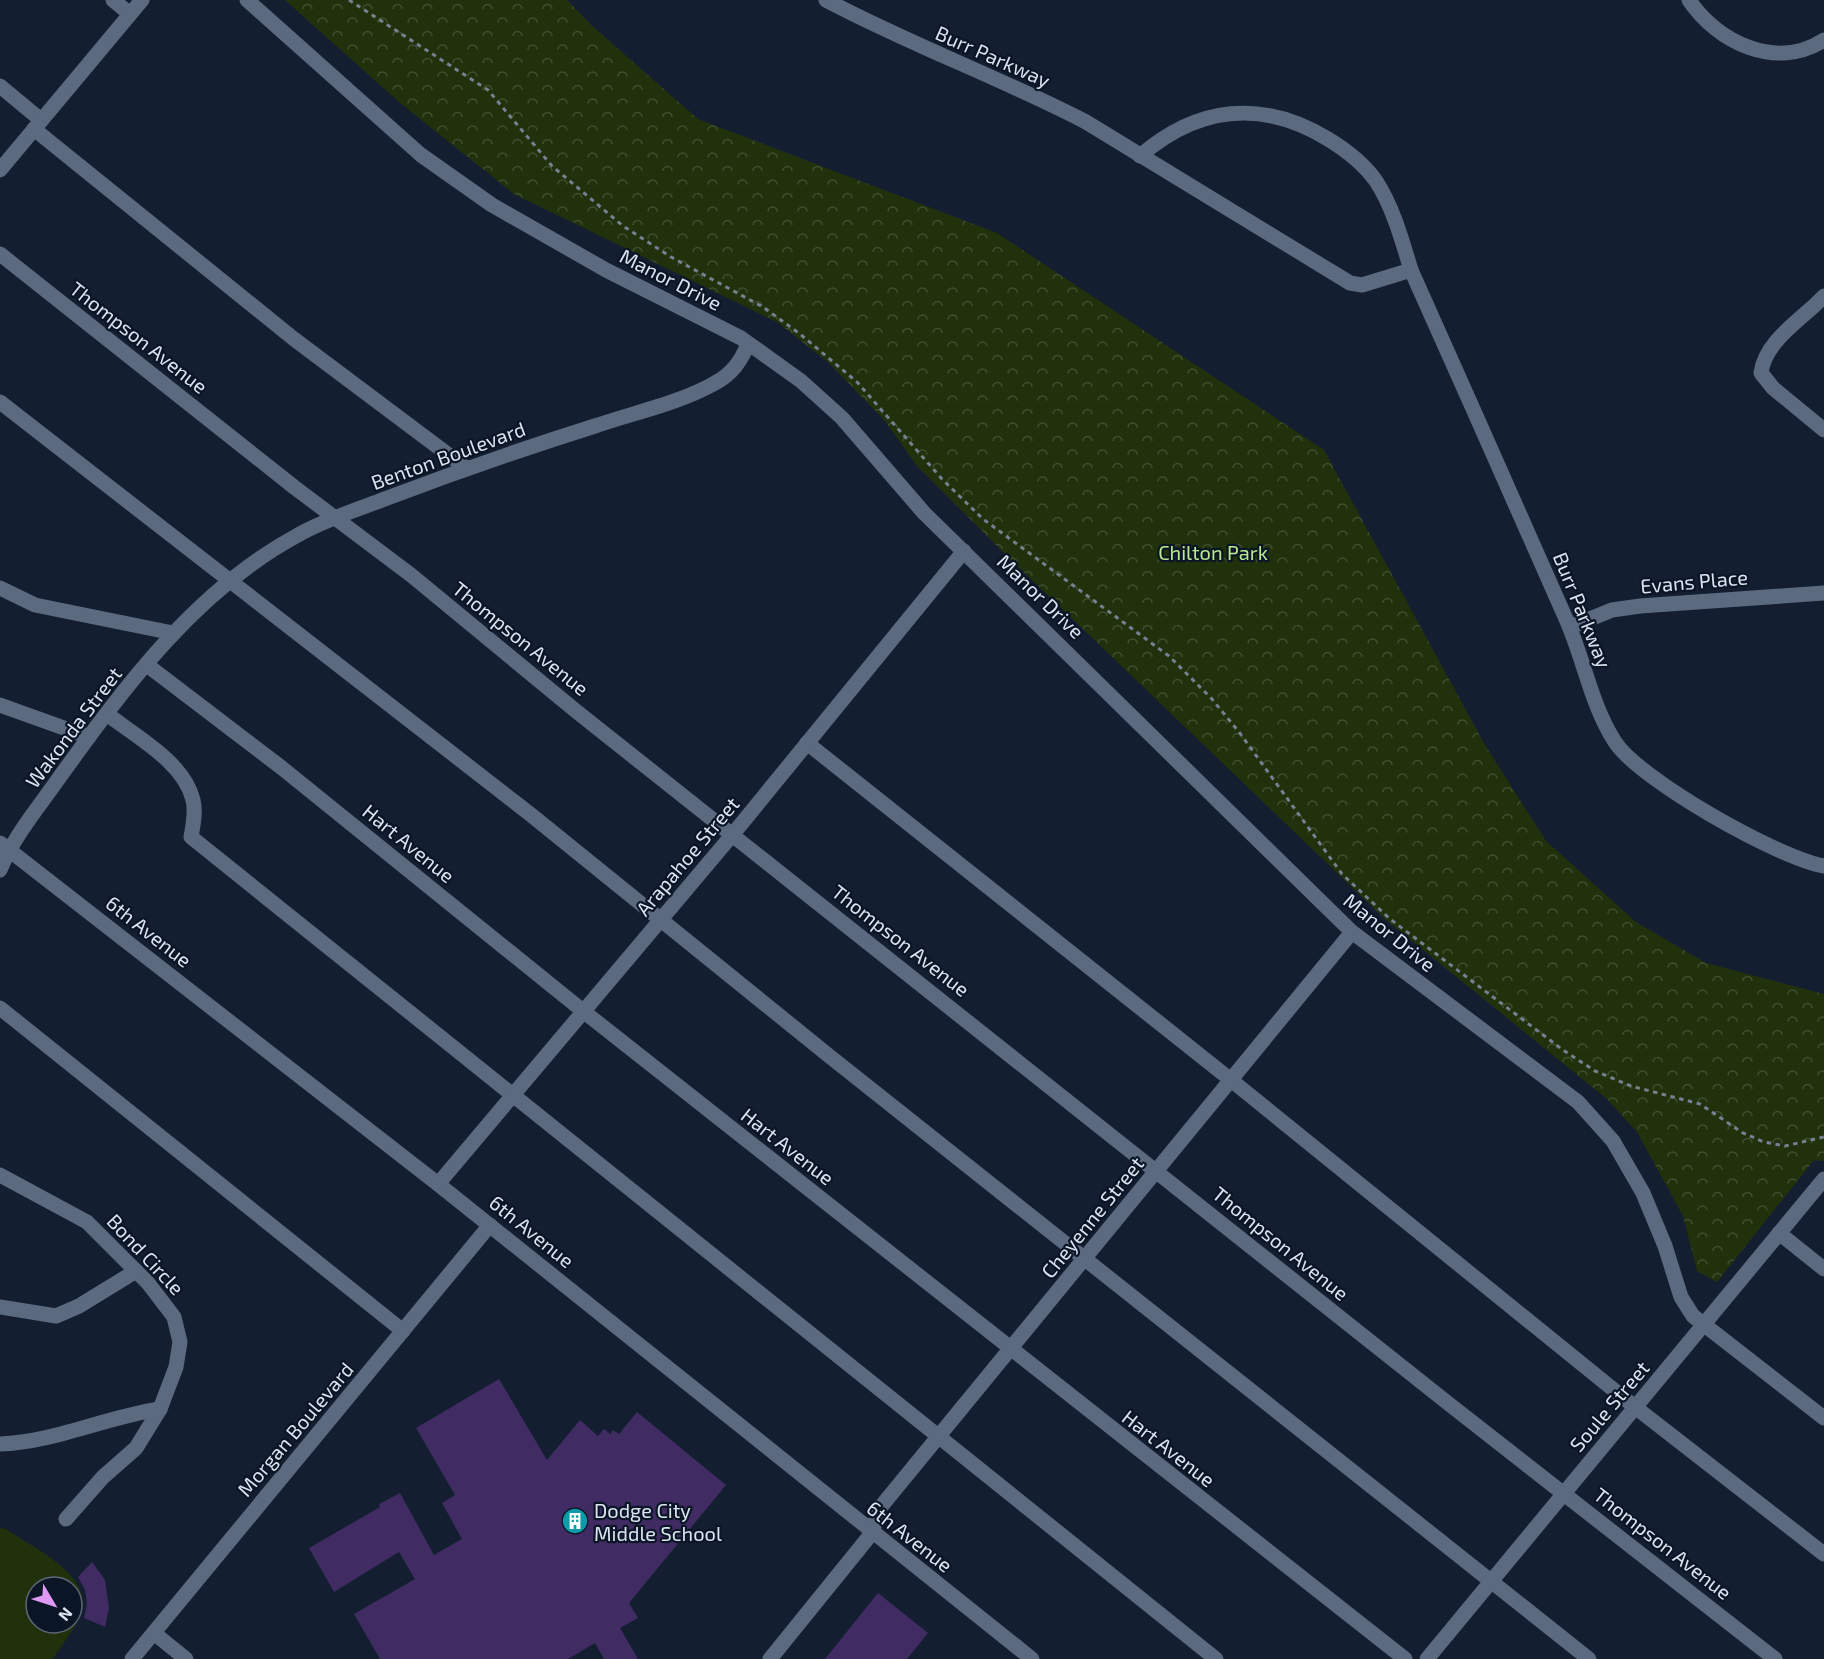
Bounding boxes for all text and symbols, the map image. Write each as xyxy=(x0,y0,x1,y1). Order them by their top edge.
street label: Burr Parkway xyxy=(932,20,1054,92)
street label: Manor Drive xyxy=(616,243,726,315)
street label: Thompson Avenue xyxy=(65,276,213,398)
street label: Benton Boulevard xyxy=(368,416,528,494)
park label: Chilton Park xyxy=(1158,540,1268,564)
street label: Manor Drive xyxy=(993,549,1089,643)
street label: Burr Parkway xyxy=(1549,549,1617,672)
street label: Evans Place xyxy=(1639,564,1749,598)
street label: Thompson Avenue xyxy=(448,576,594,700)
street label: Wakonda Street xyxy=(20,662,126,792)
street label: Arapahoe Street xyxy=(630,791,744,920)
street label: Hart Avenue xyxy=(358,799,460,887)
street label: Thompson Avenue xyxy=(827,879,975,1001)
street label: Manor Drive xyxy=(1339,888,1441,976)
street label: 6th Avenue xyxy=(102,890,196,972)
street label: Hart Avenue xyxy=(737,1102,839,1190)
street label: Cheyenne Street xyxy=(1036,1151,1148,1282)
street label: Thompson Avenue xyxy=(1208,1181,1354,1305)
street label: 6th Avenue xyxy=(485,1190,579,1272)
street label: Bond Circle xyxy=(102,1209,190,1299)
street label: Soule Street xyxy=(1564,1356,1654,1456)
street label: Morgan Boulevard xyxy=(232,1357,358,1501)
street label: Hart Avenue xyxy=(1118,1404,1220,1492)
street label: Thompson Avenue xyxy=(1589,1482,1737,1604)
street label: 6th Avenue xyxy=(863,1495,957,1577)
place label: Dodge City Middle School xyxy=(594,1498,722,1545)
building icon: Dodge City Middle School xyxy=(560,1506,590,1536)
north arrow xyxy=(24,1575,84,1635)
text: N xyxy=(55,1604,77,1625)

